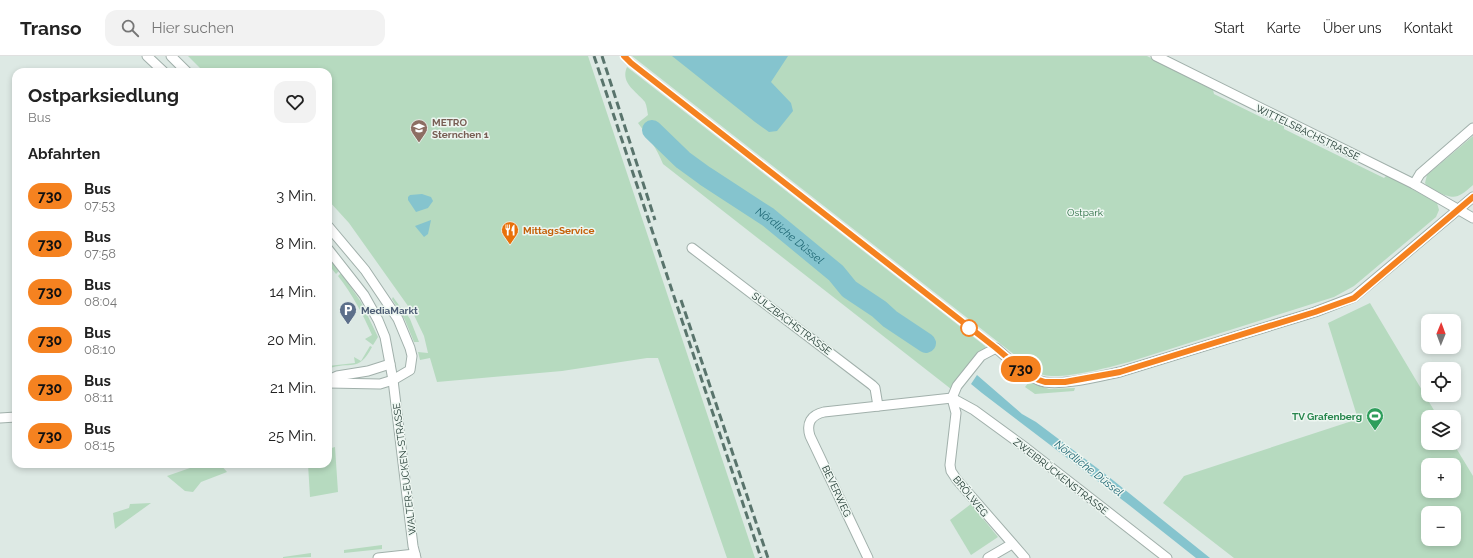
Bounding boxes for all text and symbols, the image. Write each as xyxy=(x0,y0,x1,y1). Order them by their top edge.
search box xyxy=(105,10,385,46)
text: Transo xyxy=(20,17,81,39)
icon: search xyxy=(119,17,141,39)
text: Hier suchen xyxy=(151,19,234,37)
text: Start xyxy=(1214,20,1244,36)
text: Karte xyxy=(1266,20,1301,36)
text: Über uns xyxy=(1323,20,1382,36)
text: Kontakt xyxy=(1404,20,1453,36)
button: heart xyxy=(274,81,316,123)
text: Ostparksiedlung xyxy=(28,84,179,106)
street label: WITTELSBACHSTRASSE xyxy=(1254,103,1361,162)
text: Bus xyxy=(28,110,51,125)
place label: METRO Sternchen 1 xyxy=(432,117,489,140)
school or university icon: METRO Sternchen 1 xyxy=(409,118,429,143)
text: Abfahrten xyxy=(28,145,100,163)
text: Bus xyxy=(84,180,111,198)
text: 3 Min. xyxy=(276,187,316,205)
text: 730 xyxy=(38,188,62,204)
text: 07:53 xyxy=(84,198,115,213)
water label: Nördliche Düssel xyxy=(753,205,826,267)
park label: Ostpark xyxy=(1067,207,1104,218)
restaurant icon: MittagsService xyxy=(500,220,520,245)
place label: MittagsService xyxy=(523,225,595,236)
text: Bus xyxy=(84,228,111,246)
text: 8 Min. xyxy=(275,235,316,253)
text: 730 xyxy=(38,236,62,252)
text: 07:58 xyxy=(84,246,116,261)
text: Bus xyxy=(84,276,111,294)
text: 14 Min. xyxy=(270,283,316,301)
text: 730 xyxy=(38,284,62,300)
street label: SULZBACHSTRASSE xyxy=(750,290,834,357)
text: 08:04 xyxy=(84,294,117,309)
parking icon: MediaMarkt xyxy=(338,300,358,325)
place label: MediaMarkt xyxy=(361,305,418,316)
north arrow xyxy=(1421,314,1461,354)
map controls xyxy=(1421,314,1461,546)
unlabelled marker xyxy=(960,319,978,337)
text: Bus xyxy=(84,324,111,342)
text: 20 Min. xyxy=(267,331,316,349)
text: 730 xyxy=(38,332,62,348)
text: 08:10 xyxy=(84,342,116,357)
line badge: 730 xyxy=(998,356,1044,382)
text: 730 xyxy=(1009,361,1033,377)
button: locate xyxy=(1421,362,1461,402)
text: Bus xyxy=(84,372,111,390)
text: 21 Min. xyxy=(270,379,316,397)
text: 730 xyxy=(38,380,62,396)
text: 08:11 xyxy=(84,390,113,405)
street label: WALTER-EUCKEN-STRASSE xyxy=(391,402,418,536)
sports icon: TV Grafenberg xyxy=(1365,406,1385,431)
button: layers xyxy=(1421,410,1461,450)
place label: TV Grafenberg xyxy=(1292,411,1362,422)
text: Bus xyxy=(84,420,111,438)
text: 25 Min. xyxy=(268,427,316,445)
text: 730 xyxy=(38,428,62,444)
street label: ZWEIBRÜCKENSTRASSE xyxy=(1011,436,1110,517)
text: 08:15 xyxy=(84,438,115,453)
water label: Nördliche Düssel xyxy=(1052,438,1126,499)
button: + xyxy=(1421,458,1461,498)
street label: BEVERWEG xyxy=(820,464,853,519)
street label: BRÖLWEG xyxy=(951,474,990,519)
button: − xyxy=(1421,506,1461,546)

